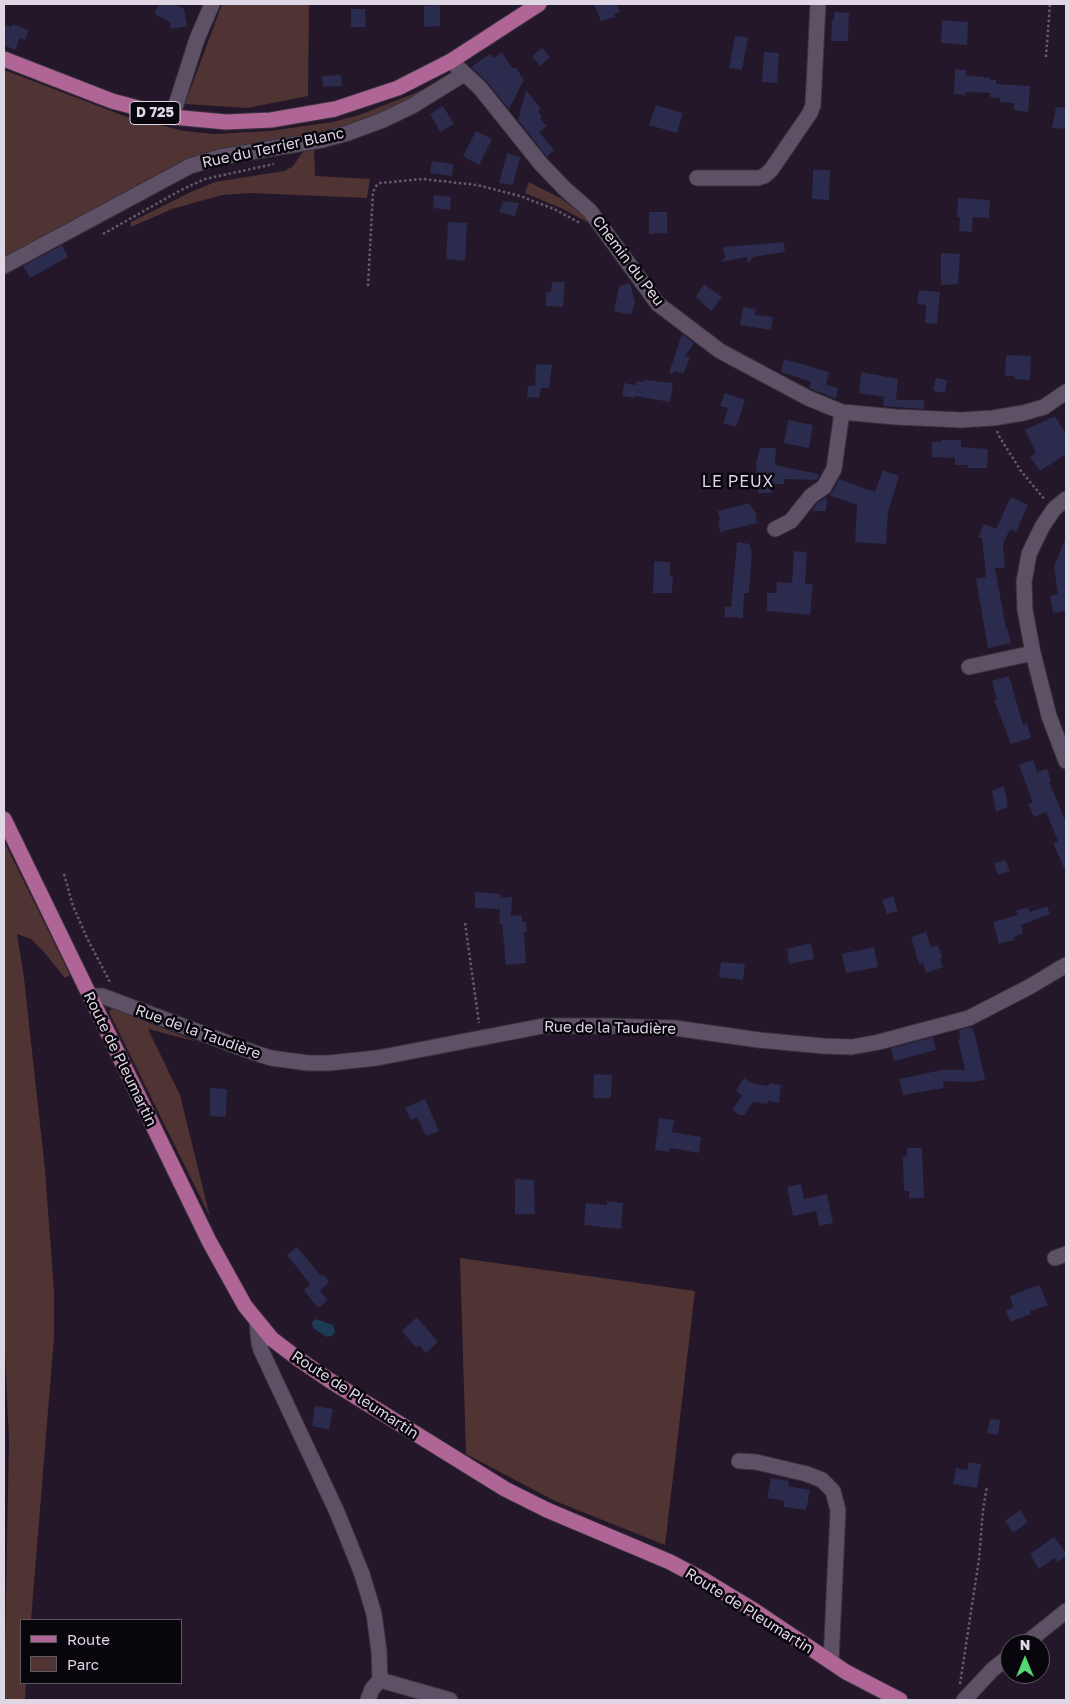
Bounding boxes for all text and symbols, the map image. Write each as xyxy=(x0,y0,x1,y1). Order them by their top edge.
road number: D 725 xyxy=(130,102,180,125)
street label: Rue du Terrier Blanc xyxy=(200,124,346,172)
street label: Chemin du Peu xyxy=(588,212,668,310)
district label: LE PEUX xyxy=(701,472,775,492)
street label: Route de Pleumartin xyxy=(80,989,160,1129)
street label: Rue de la Taudière xyxy=(133,1001,263,1063)
street label: Rue de la Taudière xyxy=(544,1018,676,1038)
street label: Route de Pleumartin xyxy=(288,1347,422,1443)
street label: Route de Pleumartin xyxy=(682,1564,816,1658)
legend xyxy=(20,1619,182,1684)
text: Route xyxy=(67,1630,110,1648)
north arrow xyxy=(1000,1634,1050,1684)
text: N xyxy=(1020,1636,1030,1653)
text: Parc xyxy=(67,1655,99,1673)

